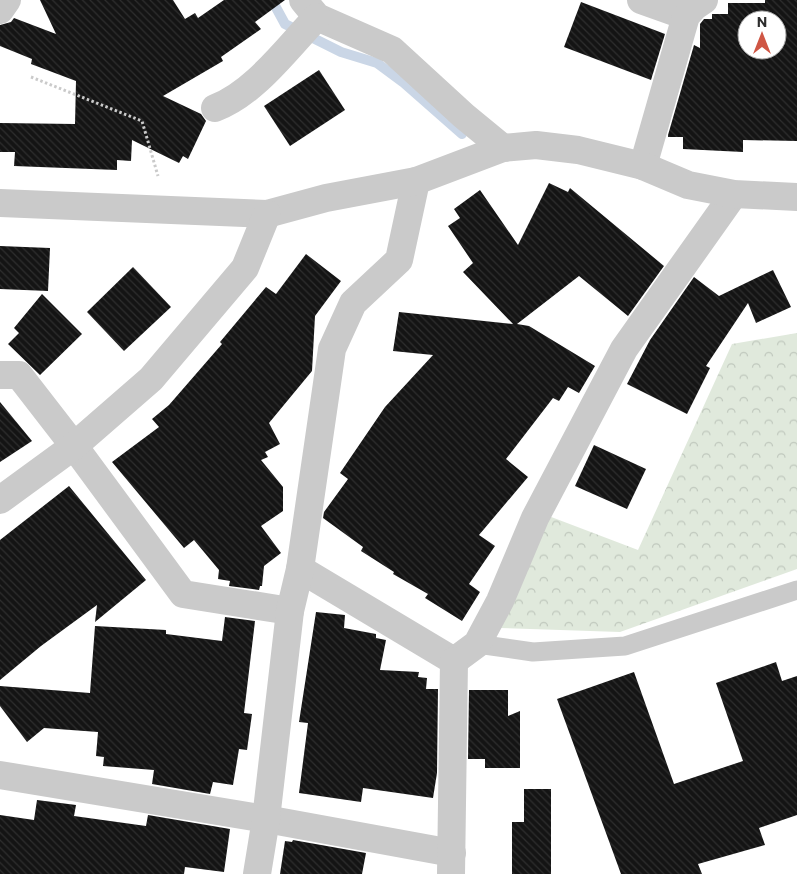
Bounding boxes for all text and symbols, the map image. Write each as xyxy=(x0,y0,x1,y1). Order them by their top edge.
north arrow xyxy=(737,10,787,60)
text: N xyxy=(757,13,767,30)

